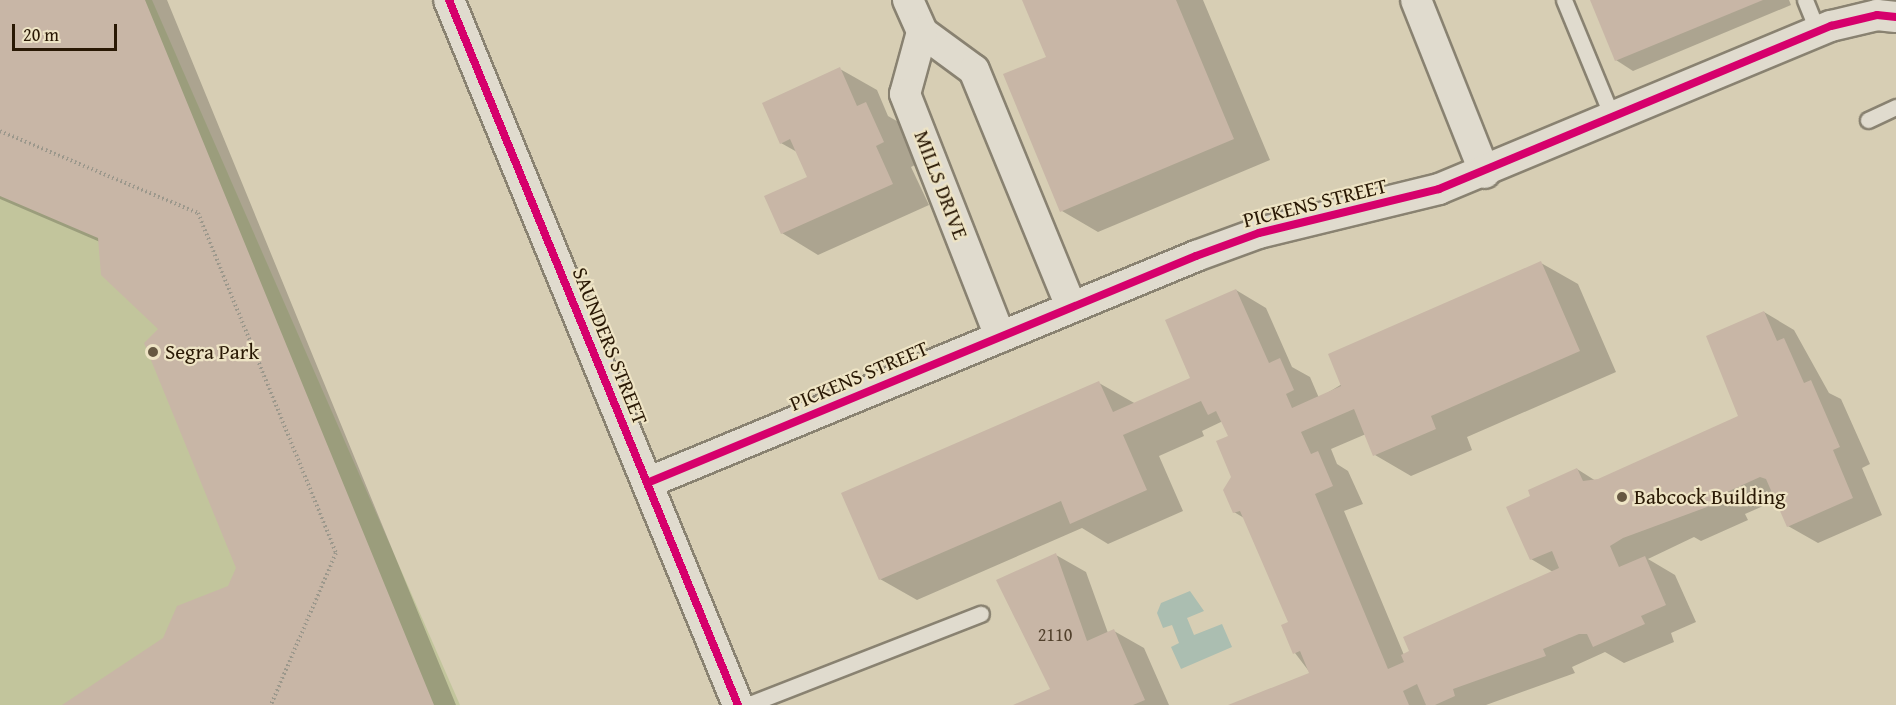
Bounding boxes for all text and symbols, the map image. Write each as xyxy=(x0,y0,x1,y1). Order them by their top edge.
scale bar xyxy=(15,12,120,50)
text: 20 m xyxy=(23,21,59,48)
street label: MILLS DRIVE xyxy=(909,127,973,243)
street label: PICKENS STREET xyxy=(1240,173,1390,233)
street label: SAUNDERS STREET xyxy=(567,264,653,428)
street label: PICKENS STREET xyxy=(786,335,932,417)
place label: Segra Park xyxy=(165,339,259,365)
marker: Segra Park xyxy=(146,345,160,359)
place label: Babcock Building xyxy=(1634,484,1785,510)
marker: Babcock Building xyxy=(1615,490,1629,504)
house number: 2110 xyxy=(1038,624,1072,646)

